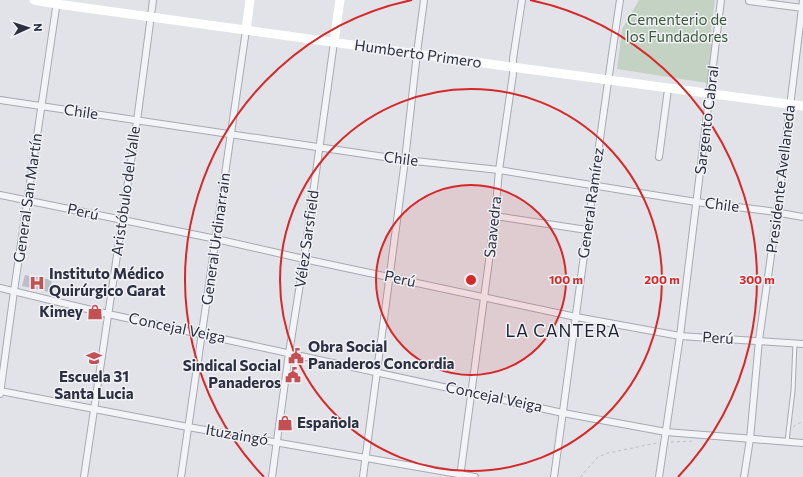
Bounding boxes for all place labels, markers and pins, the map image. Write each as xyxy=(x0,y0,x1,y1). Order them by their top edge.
place label: Instituto Médico Quirúrgico Garat xyxy=(49,264,166,299)
centre of rings xyxy=(464,273,478,287)
hospital icon: Instituto Médico Quirúrgico Garat xyxy=(28,274,46,292)
place label: Kimey xyxy=(39,302,84,320)
shop icon: Kimey xyxy=(86,303,104,321)
place label: Obra Social Panaderos Concordia xyxy=(308,337,455,372)
public building icon: Obra Social Panaderos Concordia xyxy=(287,347,305,365)
school or university icon: Escuela 31 Santa Lucia xyxy=(85,349,103,367)
place label: Sindical Social Panaderos xyxy=(183,356,281,391)
public building icon: Sindical Social Panaderos xyxy=(284,366,302,384)
place label: Escuela 31 Santa Lucia xyxy=(54,367,134,402)
place label: Española xyxy=(297,413,359,431)
shop icon: Española xyxy=(276,414,294,432)

